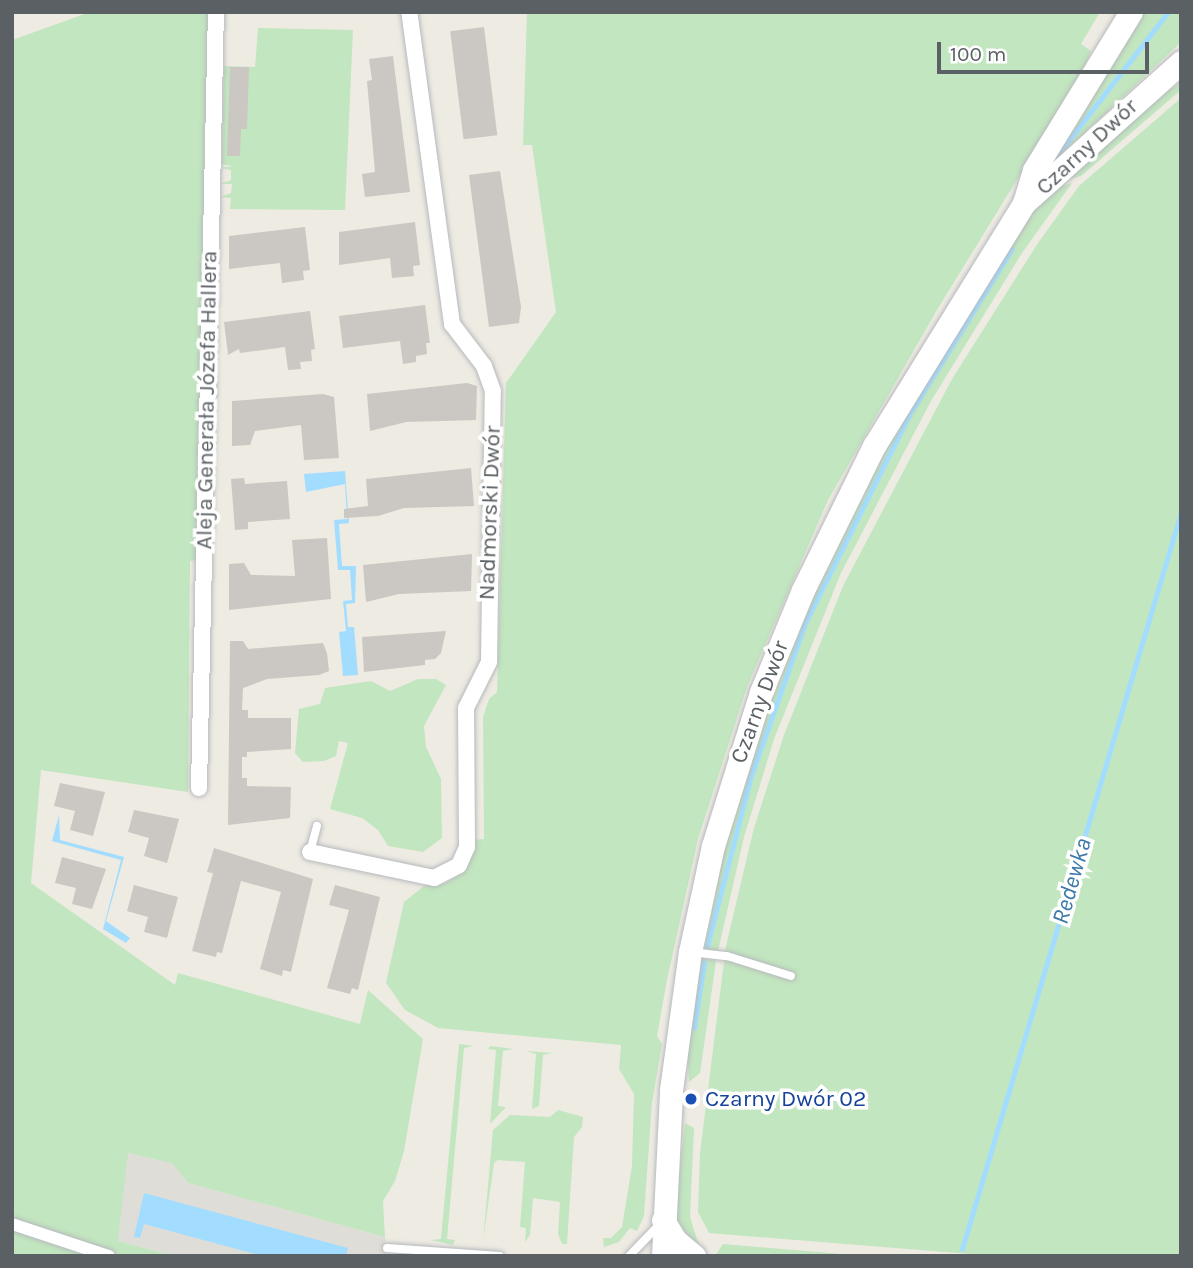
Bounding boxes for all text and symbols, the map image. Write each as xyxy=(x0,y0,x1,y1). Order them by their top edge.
scale bar xyxy=(941,28,1153,72)
text: 100 m xyxy=(950,42,1007,66)
street label: Czarny Dwór xyxy=(1031,93,1143,201)
street label: Aleja Generała Józefa Hallera xyxy=(191,250,223,550)
street label: Nadmorski Dwór xyxy=(473,425,507,601)
street label: Czarny Dwór xyxy=(725,637,795,767)
water label: Redewka xyxy=(1046,835,1098,927)
place label: Czarny Dwór 02 xyxy=(705,1085,866,1113)
marker: Czarny Dwór 02 xyxy=(683,1091,699,1107)

